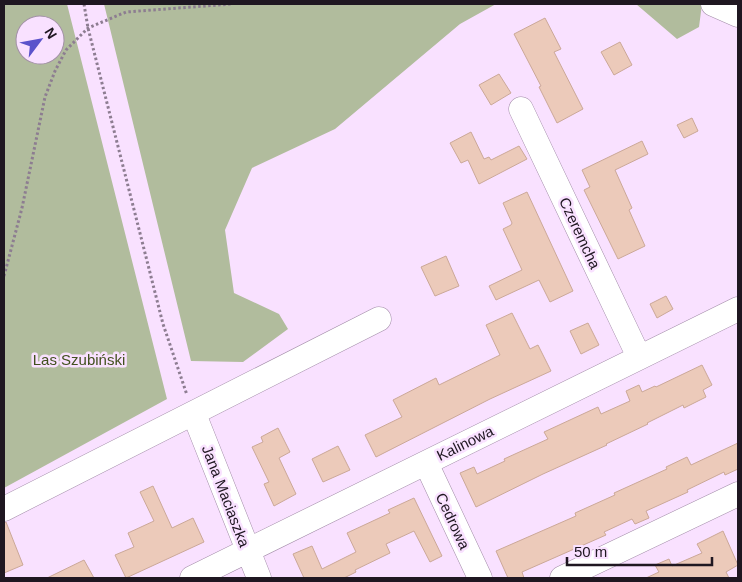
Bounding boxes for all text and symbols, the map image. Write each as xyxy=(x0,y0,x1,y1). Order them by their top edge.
north arrow xyxy=(15,15,65,65)
text: N xyxy=(42,25,60,42)
street label: Czeremcha xyxy=(556,195,604,272)
park label: Las Szubiński xyxy=(33,351,125,368)
street label: Kalinowa xyxy=(434,422,497,464)
street label: Jana Maciaszka xyxy=(199,443,253,550)
street label: Cedrowa xyxy=(433,490,474,552)
scale bar xyxy=(567,534,712,566)
text: 50 m xyxy=(574,543,607,560)

